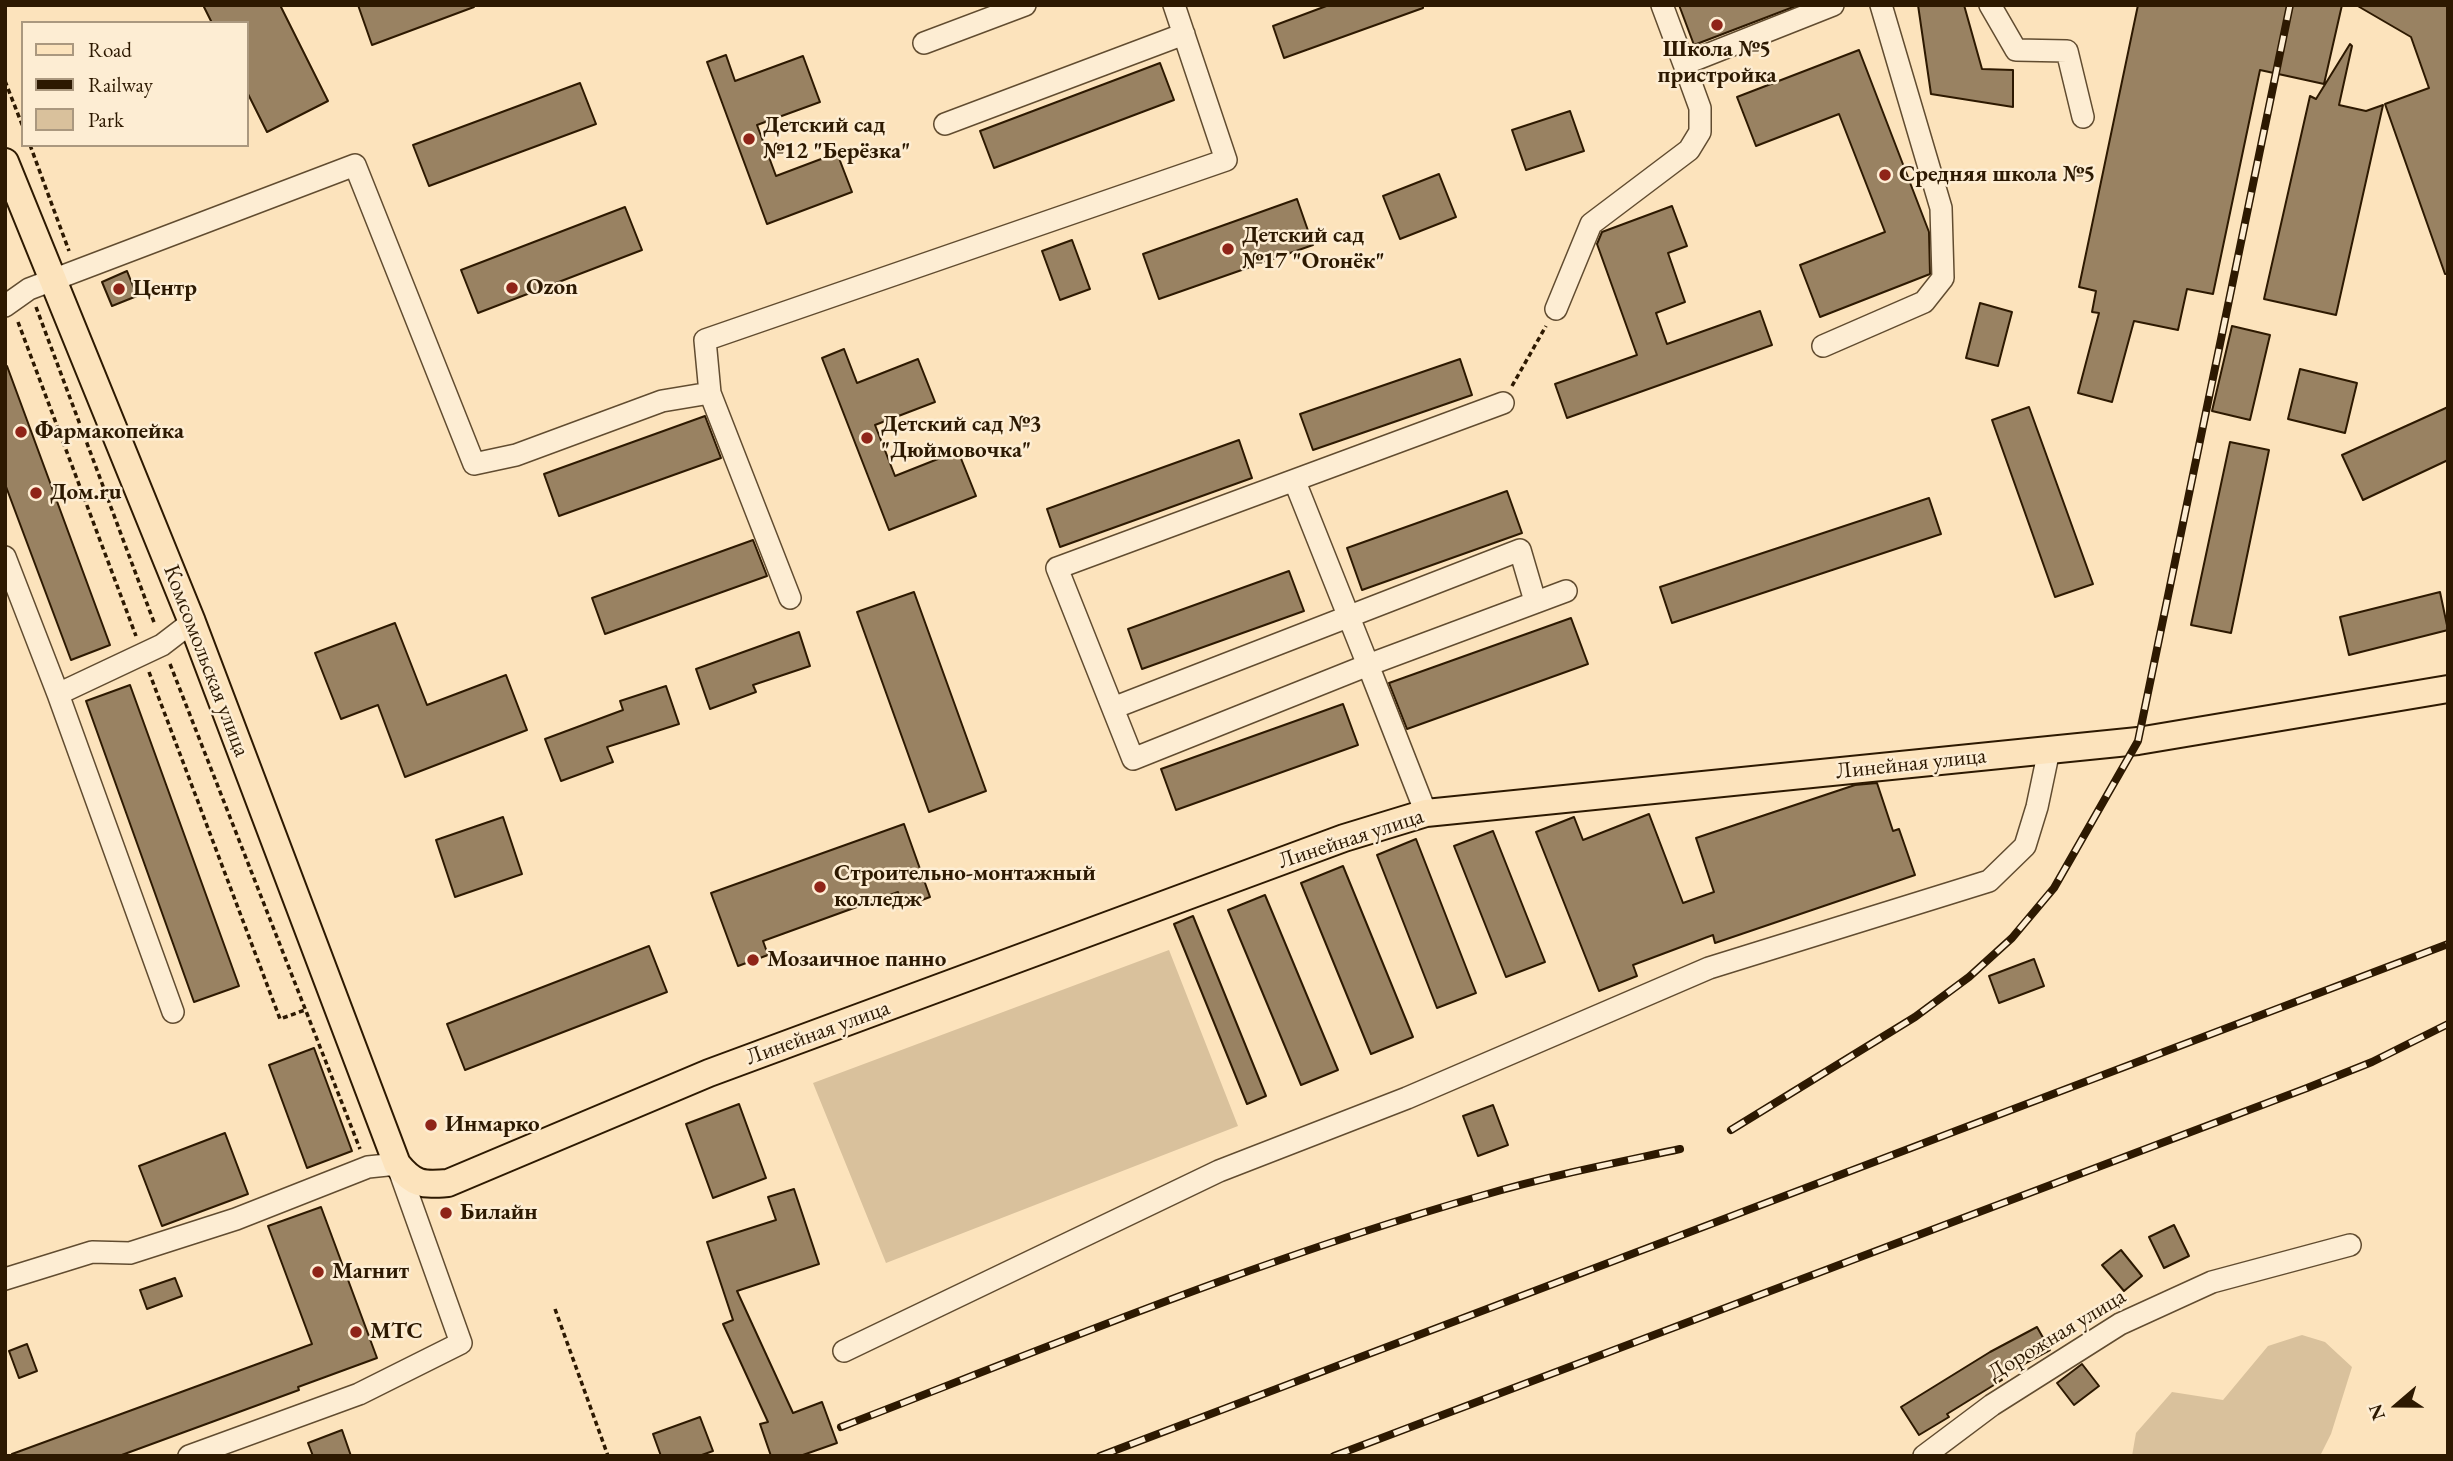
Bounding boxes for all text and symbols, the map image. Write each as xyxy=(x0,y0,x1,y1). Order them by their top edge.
marker: Школа №5 пристройка xyxy=(1709,17,1725,33)
legend xyxy=(21,21,248,147)
text: Road xyxy=(88,36,132,63)
place label: Школа №5 пристройка xyxy=(1657,36,1777,90)
text: Railway xyxy=(88,71,153,98)
text: Park xyxy=(88,106,124,133)
place label: Детский сад №12 "Берёзка" xyxy=(763,112,910,166)
marker: Детский сад №12 "Берёзка" xyxy=(741,131,757,147)
place label: Средняя школа №5 xyxy=(1899,161,2096,189)
marker: Средняя школа №5 xyxy=(1877,167,1893,183)
place label: Детский сад №17 "Огонёк" xyxy=(1242,222,1385,276)
marker: Детский сад №17 "Огонёк" xyxy=(1220,241,1236,257)
place label: Ozon xyxy=(526,274,578,302)
place label: Центр xyxy=(133,275,197,303)
marker: Ozon xyxy=(504,280,520,296)
marker: Центр xyxy=(111,281,127,297)
place label: Детский сад №3 "Дюймовочка" xyxy=(881,411,1042,465)
place label: Фармакопейка xyxy=(35,418,184,446)
marker: Фармакопейка xyxy=(13,424,29,440)
marker: Детский сад №3 "Дюймовочка" xyxy=(859,430,875,446)
place label: Дом.ru xyxy=(50,479,121,507)
marker: Дом.ru xyxy=(28,485,44,501)
street label: Комсомольская улица xyxy=(157,561,255,761)
street label: Линейная улица xyxy=(1834,742,1988,786)
street label: Линейная улица xyxy=(1275,802,1427,876)
place label: Строительно-монтажный колледж xyxy=(834,860,1096,914)
marker: Строительно-монтажный колледж xyxy=(812,879,828,895)
place label: Мозаичное панно xyxy=(767,946,946,974)
marker: Мозаичное панно xyxy=(745,952,761,968)
street label: Линейная улица xyxy=(742,994,894,1072)
place label: Инмарко xyxy=(445,1111,539,1139)
marker: Инмарко xyxy=(423,1117,439,1133)
place label: Билайн xyxy=(460,1199,538,1227)
marker: Билайн xyxy=(438,1205,454,1221)
place label: Магнит xyxy=(332,1258,409,1286)
marker: Магнит xyxy=(310,1264,326,1280)
street label: Дорожная улица xyxy=(1983,1283,2131,1387)
place label: МТС xyxy=(370,1318,423,1346)
marker: МТС xyxy=(348,1324,364,1340)
north arrow xyxy=(2362,1370,2432,1440)
text: N xyxy=(2362,1401,2391,1424)

